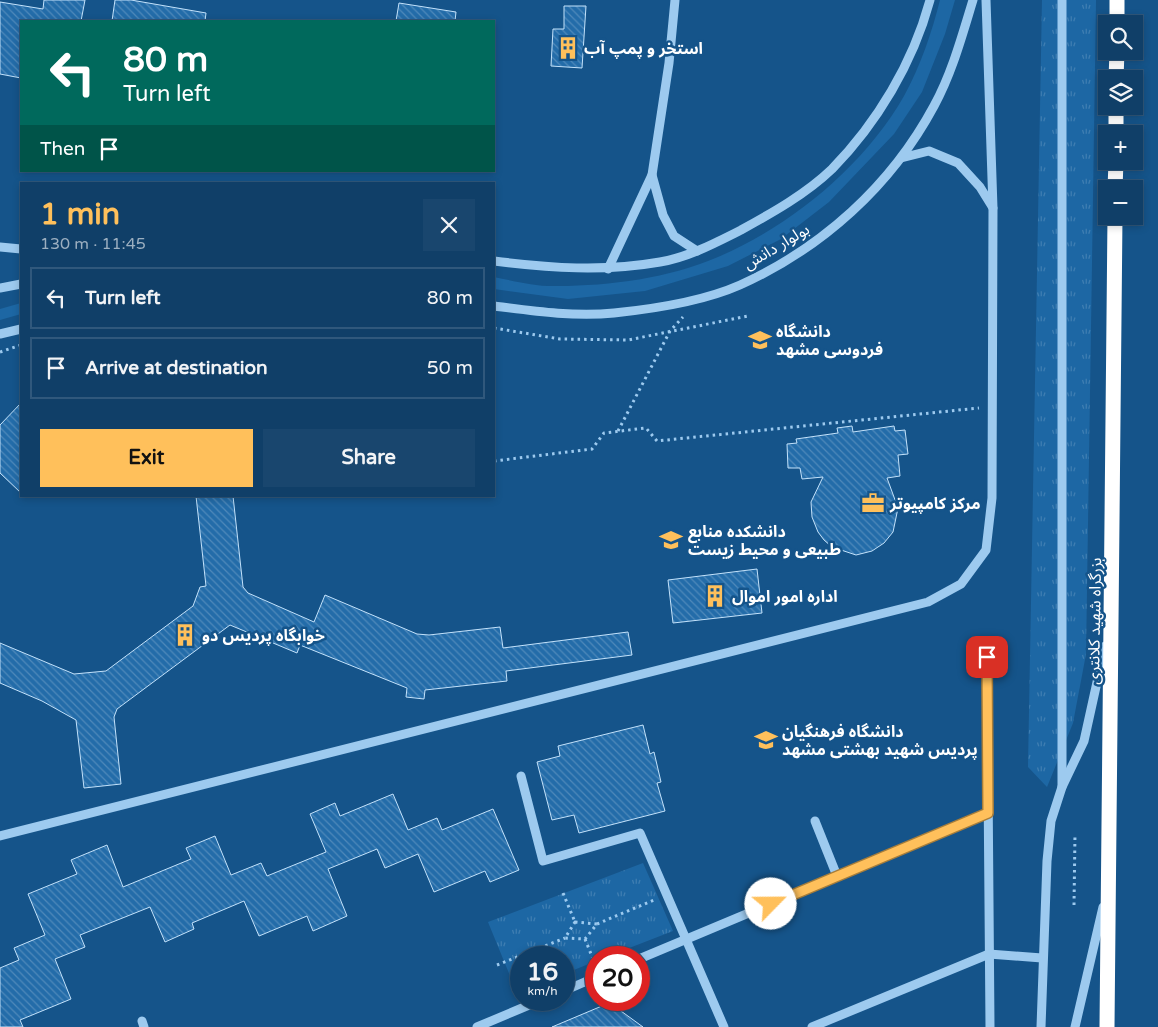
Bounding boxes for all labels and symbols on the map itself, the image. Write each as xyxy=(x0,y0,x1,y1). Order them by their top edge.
building icon: استخر و پمپ آب xyxy=(555,35,581,61)
place label: استخر و پمپ آب xyxy=(584,39,703,59)
street label: بولوار دانش xyxy=(740,219,813,274)
place label: دانشگاه فردوسی مشهد xyxy=(776,322,883,360)
school or university icon: دانشگاه فردوسی مشهد xyxy=(747,327,773,353)
office icon: مرکز کامپیوتر xyxy=(860,490,886,516)
place label: مرکز کامپیوتر xyxy=(889,494,981,514)
place label: دانشکده منابع طبیعی و محیط زیست xyxy=(688,522,841,560)
school or university icon: دانشکده منابع طبیعی و محیط زیست xyxy=(658,527,684,553)
street label: بزرگراه شهید کلانتری xyxy=(1084,557,1106,685)
building icon: اداره امور اموال xyxy=(702,583,728,609)
place label: اداره امور اموال xyxy=(732,587,838,607)
building icon: خوابگاه پردیس دو xyxy=(172,622,198,648)
place label: خوابگاه پردیس دو xyxy=(202,626,325,646)
pin xyxy=(966,636,1008,678)
place label: دانشگاه فرهنگیان پردیس شهید بهشتی مشهد xyxy=(782,722,978,760)
school or university icon: دانشگاه فرهنگیان پردیس شهید بهشتی مشهد xyxy=(753,727,779,753)
position arrow xyxy=(744,877,796,929)
speed limit sign: 20 xyxy=(585,946,650,1011)

